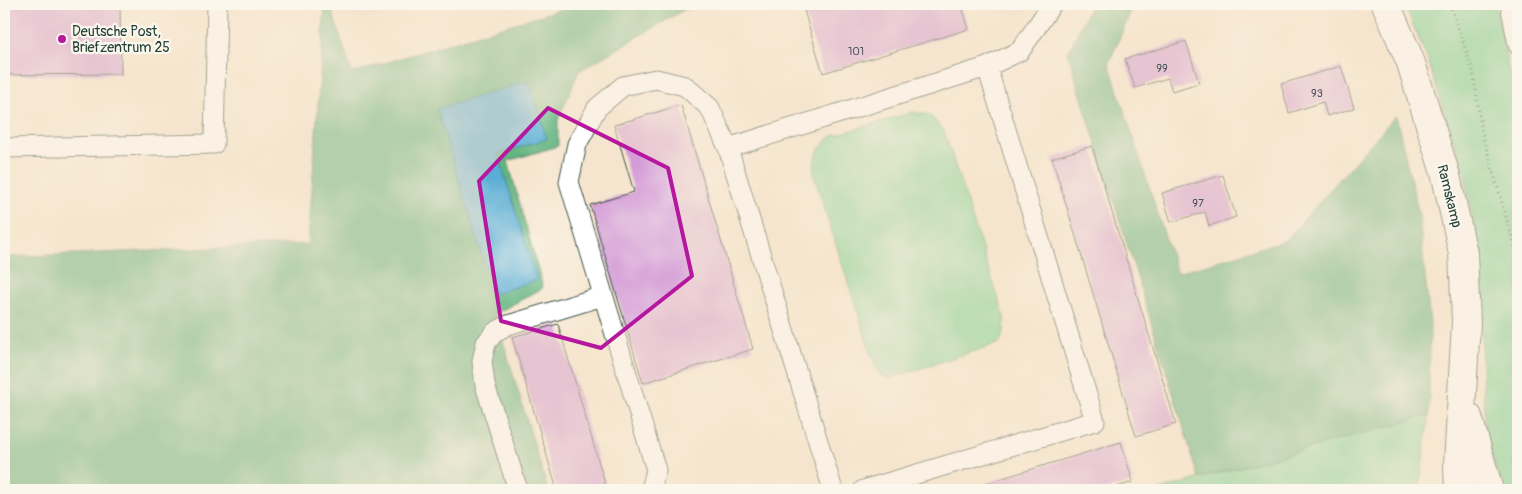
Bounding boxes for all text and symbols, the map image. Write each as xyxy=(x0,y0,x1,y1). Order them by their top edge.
place label: Deutsche Post, Briefzentrum 25 xyxy=(72,23,170,56)
marker: Deutsche Post, Briefzentrum 25 xyxy=(56,33,68,45)
house number: 101 xyxy=(848,45,864,58)
house number: 99 xyxy=(1156,62,1168,75)
house number: 93 xyxy=(1311,87,1323,100)
street label: Ramskamp xyxy=(1433,163,1466,230)
house number: 97 xyxy=(1192,197,1204,210)

